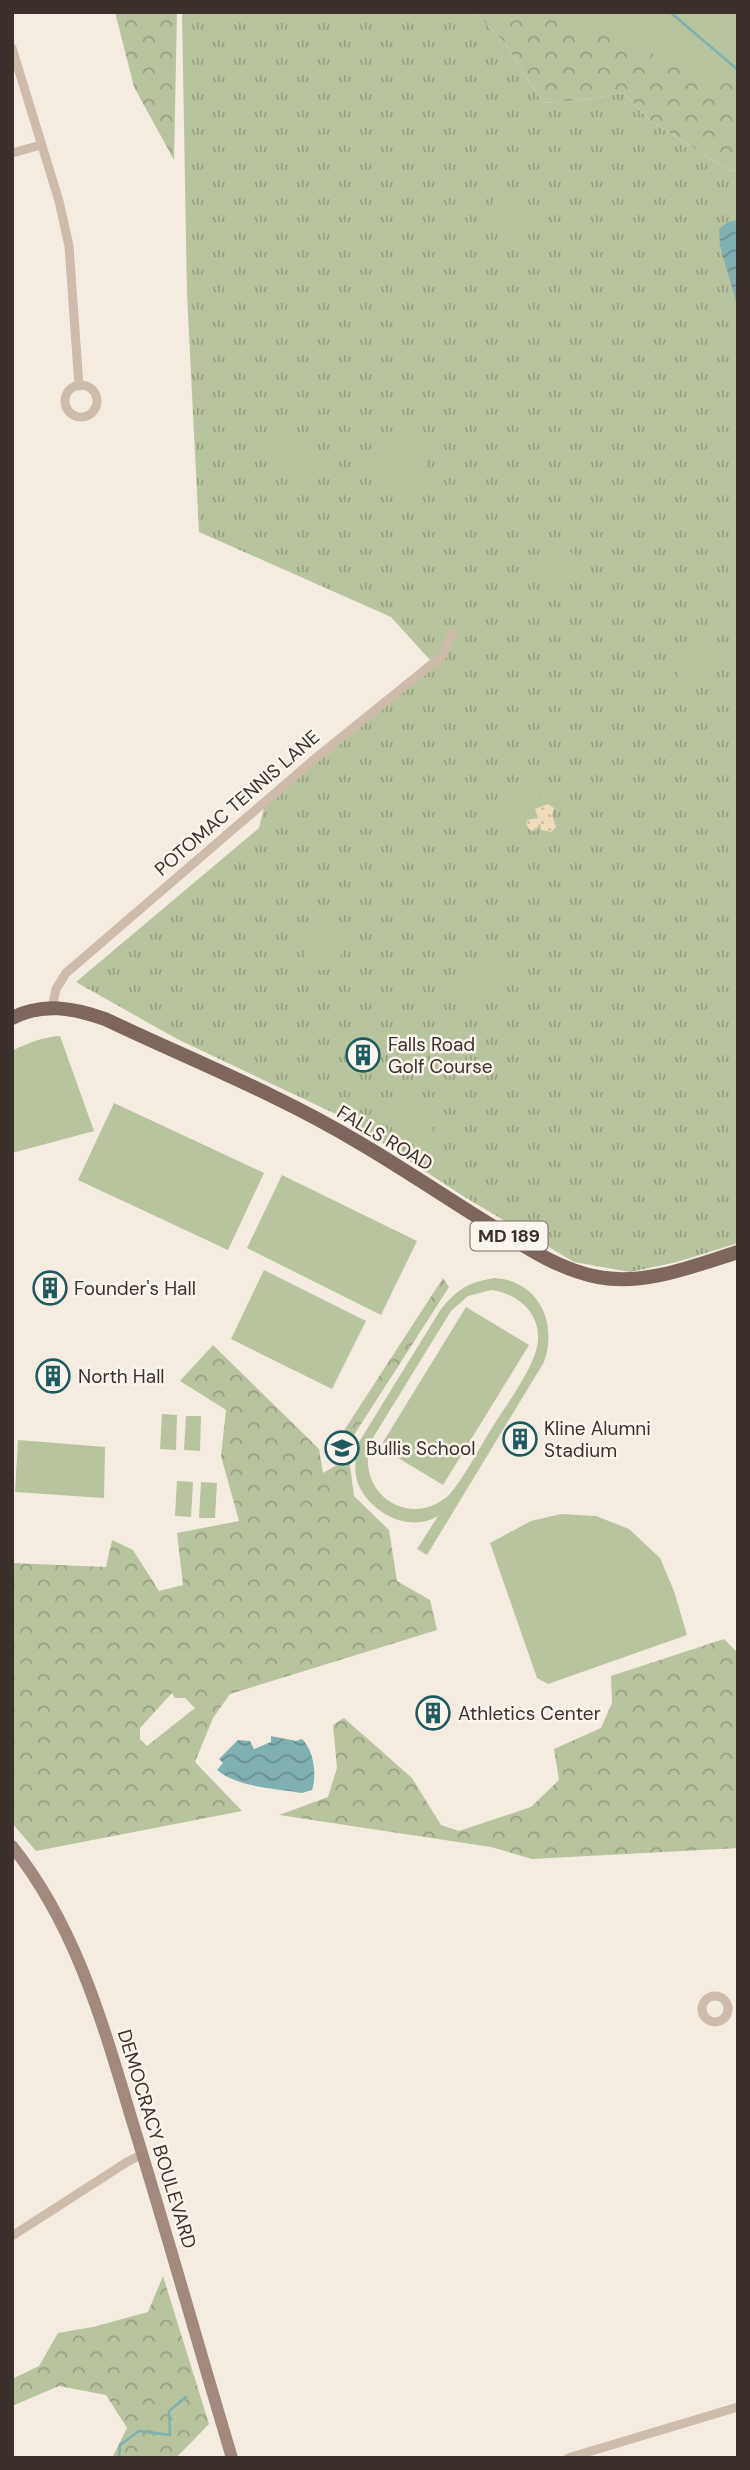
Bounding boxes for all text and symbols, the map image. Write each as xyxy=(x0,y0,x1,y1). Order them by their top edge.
street label: POTOMAC TENNIS LANE xyxy=(149,724,325,882)
place label: Falls Road Golf Course xyxy=(388,1032,493,1079)
building icon: Falls Road Golf Course xyxy=(344,1036,382,1074)
street label: FALLS ROAD xyxy=(332,1100,438,1176)
road number: MD 189 xyxy=(470,1222,548,1251)
building icon: Founder's Hall xyxy=(31,1269,69,1307)
place label: Founder's Hall xyxy=(74,1276,196,1301)
building icon: North Hall xyxy=(34,1357,72,1395)
place label: North Hall xyxy=(78,1364,165,1389)
place label: Kline Alumni Stadium xyxy=(544,1416,651,1463)
building icon: Kline Alumni Stadium xyxy=(501,1420,539,1458)
school or university icon: Bullis School xyxy=(323,1429,361,1467)
place label: Bullis School xyxy=(366,1436,476,1461)
building icon: Athletics Center xyxy=(414,1694,452,1732)
place label: Athletics Center xyxy=(458,1701,601,1726)
street label: DEMOCRACY BOULEVARD xyxy=(112,2027,202,2251)

